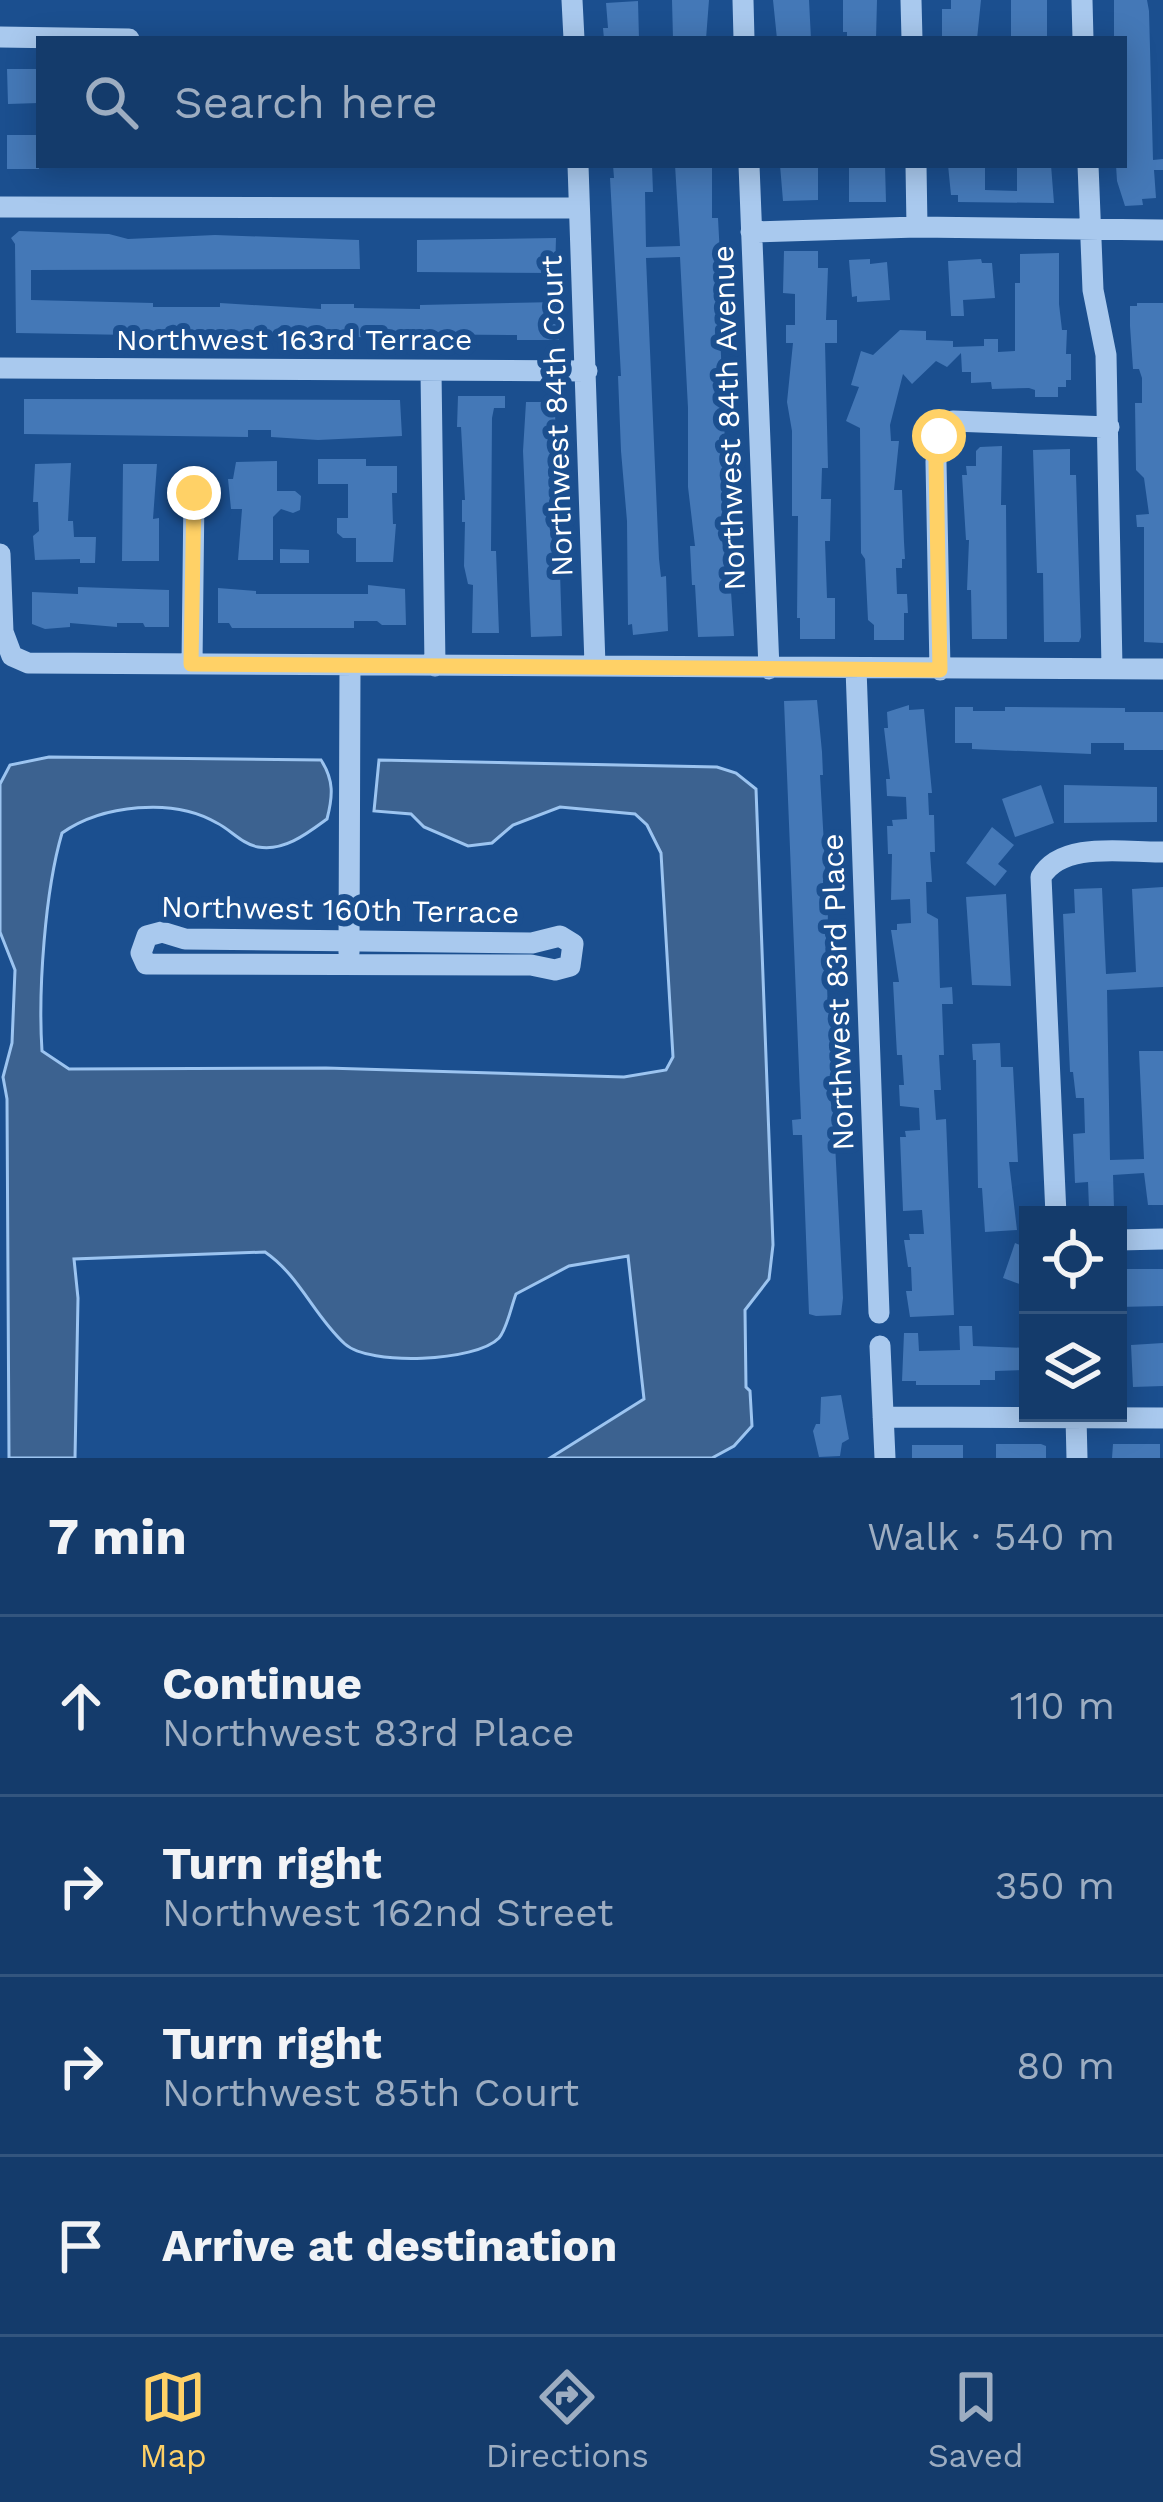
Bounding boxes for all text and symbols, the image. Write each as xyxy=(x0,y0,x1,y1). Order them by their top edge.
search box xyxy=(36,36,1127,168)
icon: search xyxy=(78,69,144,135)
text: Search here xyxy=(174,76,438,129)
street label: Northwest 84th Avenue xyxy=(705,245,752,591)
street label: Northwest 84th Court xyxy=(533,254,580,577)
street label: Northwest 163rd Terrace xyxy=(116,322,472,357)
route start xyxy=(912,409,966,463)
route end xyxy=(167,466,221,520)
street label: Northwest 83rd Place xyxy=(814,833,861,1151)
street label: Northwest 160th Terrace xyxy=(161,889,519,930)
map controls xyxy=(1019,1206,1127,1422)
button: locate xyxy=(1019,1206,1127,1314)
button: layers xyxy=(1019,1314,1127,1422)
text: 7 min xyxy=(48,1507,187,1566)
text: Walk · 540 m xyxy=(867,1514,1115,1559)
text: Continue xyxy=(162,1657,362,1710)
icon: ahead xyxy=(48,1673,114,1739)
text: 110 m xyxy=(1010,1683,1115,1728)
text: Northwest 83rd Place xyxy=(162,1710,574,1755)
text: Turn right xyxy=(162,1837,382,1890)
icon: right xyxy=(48,1853,114,1919)
text: 350 m xyxy=(995,1863,1115,1908)
text: Northwest 162nd Street xyxy=(162,1890,613,1935)
text: Turn right xyxy=(162,2017,382,2070)
icon: right xyxy=(48,2033,114,2099)
text: 80 m xyxy=(1016,2043,1115,2088)
text: Northwest 85th Court xyxy=(162,2070,579,2115)
icon: arrive xyxy=(48,2213,114,2279)
text: Arrive at destination xyxy=(162,2219,617,2272)
tab: Map xyxy=(139,2364,207,2475)
tab: Directions xyxy=(486,2364,649,2475)
tab: Saved xyxy=(928,2364,1024,2475)

